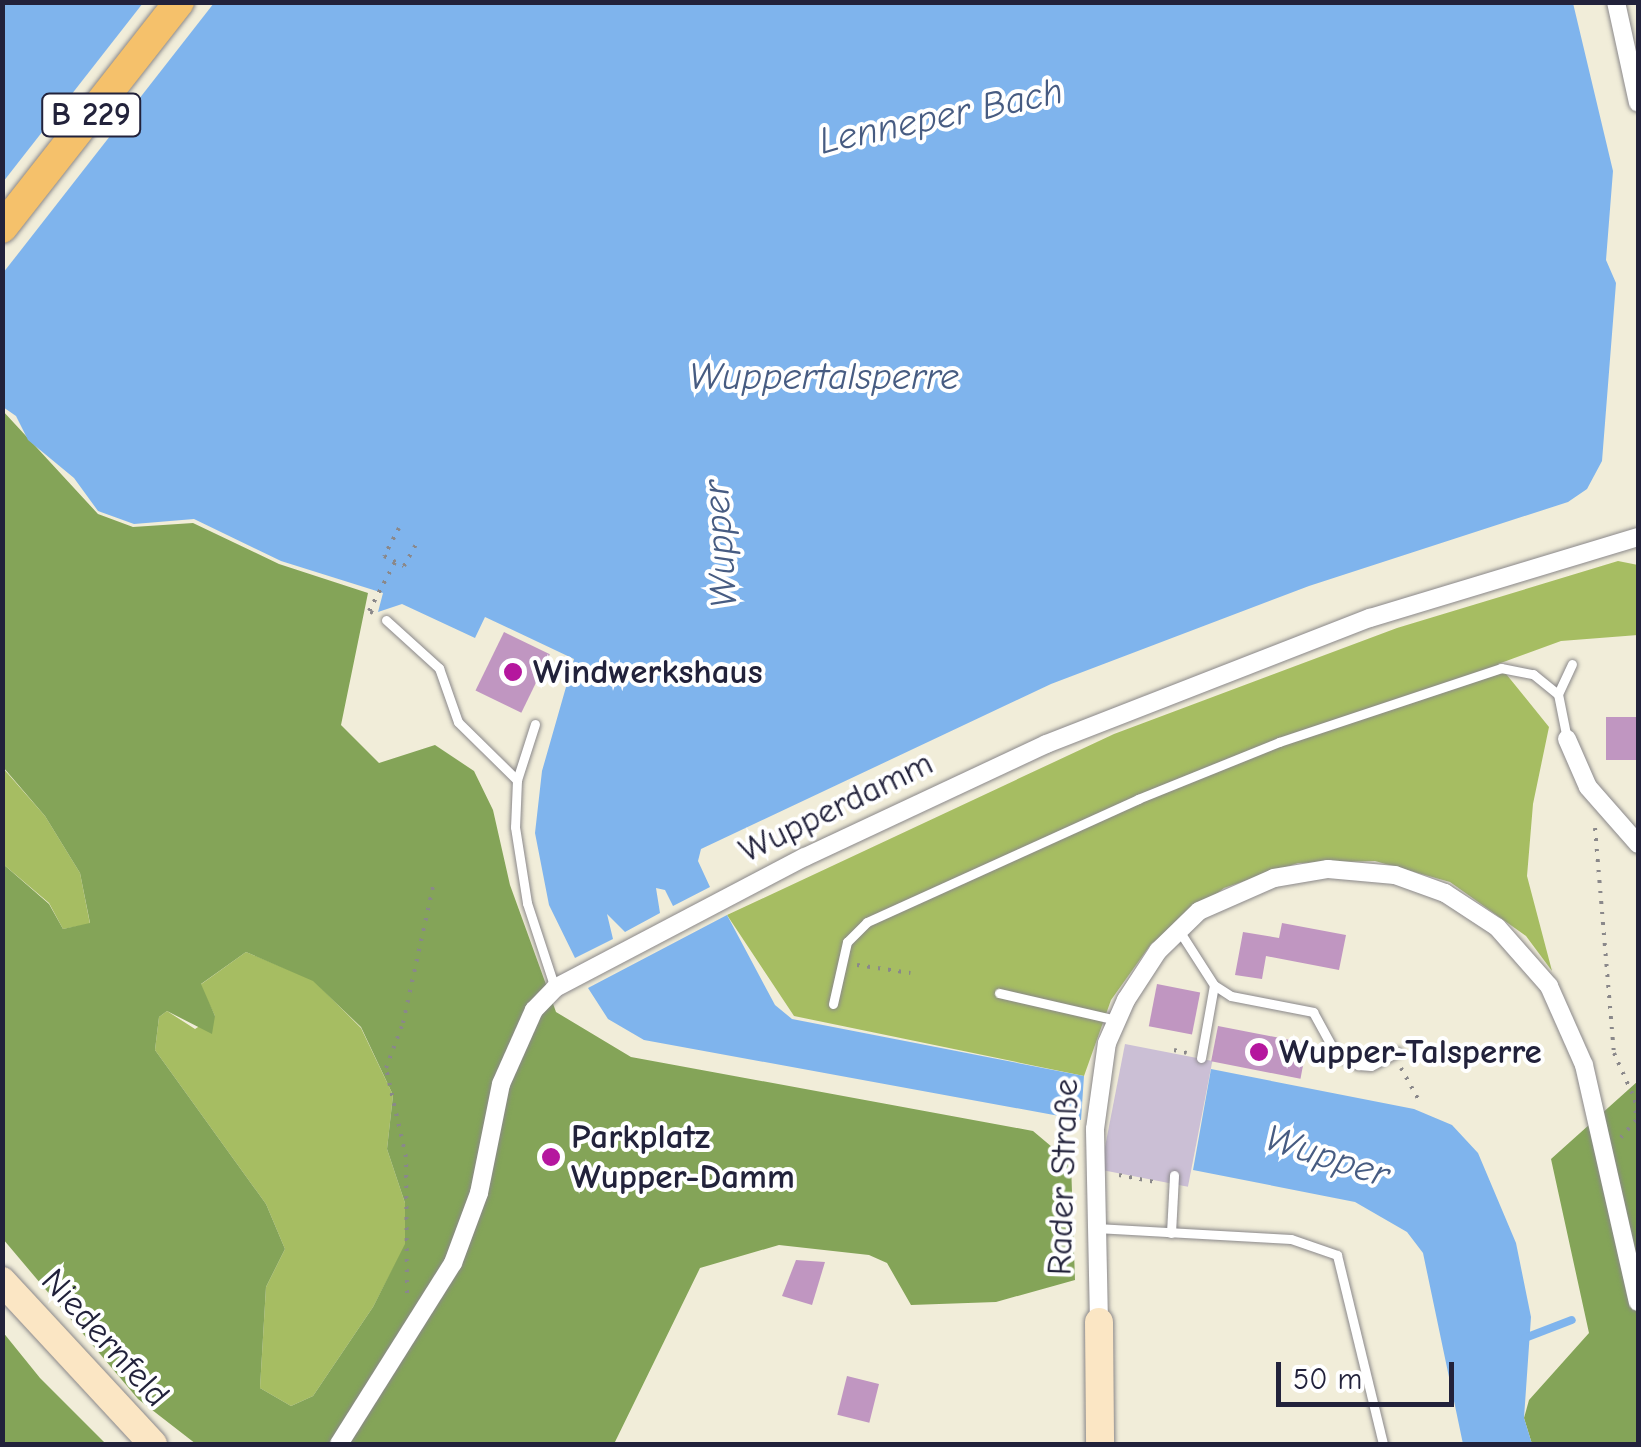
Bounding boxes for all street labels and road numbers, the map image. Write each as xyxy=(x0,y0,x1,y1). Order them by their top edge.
road number: B 229 xyxy=(41,88,141,142)
street label: Wupperdamm xyxy=(732,742,940,872)
street label: Rader Straße xyxy=(1039,1078,1087,1276)
street label: Niedernfeld xyxy=(32,1261,178,1415)

